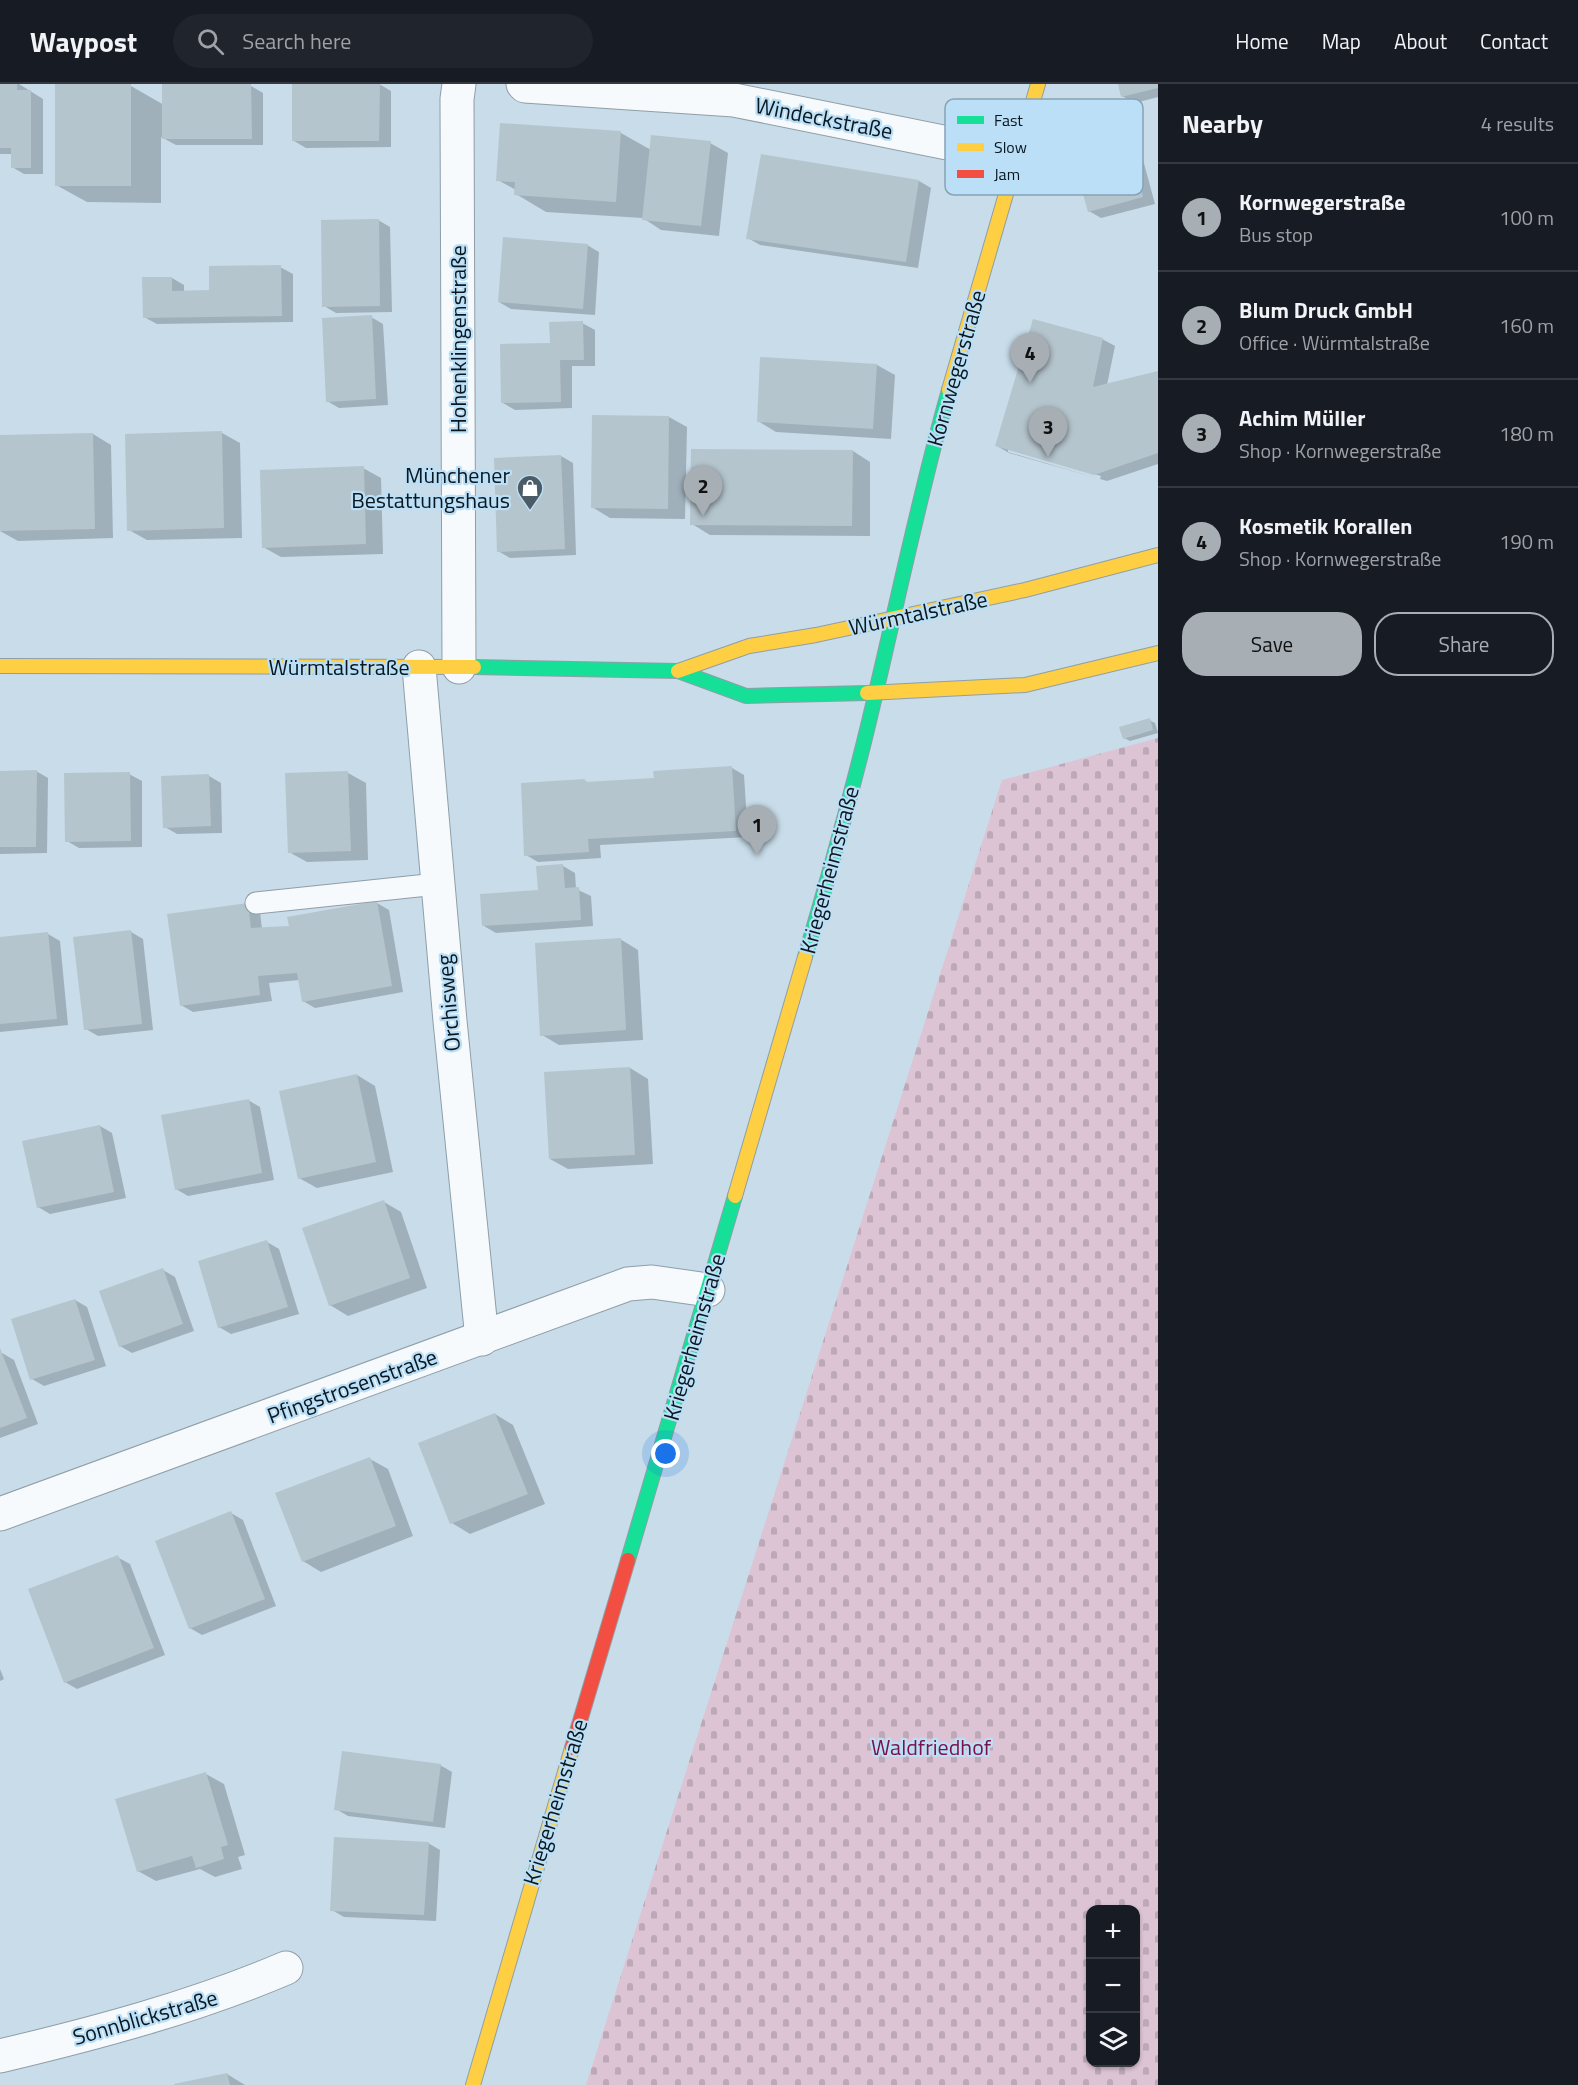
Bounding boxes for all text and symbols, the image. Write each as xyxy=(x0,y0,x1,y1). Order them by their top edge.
search box xyxy=(173,14,593,68)
text: Waypost xyxy=(30,20,137,63)
text: Search here xyxy=(242,24,351,58)
icon: search xyxy=(194,25,227,58)
text: Home xyxy=(1235,25,1289,57)
text: Map xyxy=(1322,25,1361,57)
text: About xyxy=(1394,25,1447,57)
text: Contact xyxy=(1480,25,1548,57)
street label: Windeckstraße xyxy=(752,88,896,148)
legend xyxy=(945,99,1143,195)
text: Nearby xyxy=(1182,104,1263,143)
text: Fast xyxy=(994,108,1023,132)
text: 4 results xyxy=(1481,108,1554,139)
text: Slow xyxy=(994,135,1027,159)
text: Jam xyxy=(994,162,1020,186)
text: Kornwegerstraße xyxy=(1239,185,1405,219)
text: 1 xyxy=(1196,202,1207,233)
text: 100 m xyxy=(1499,202,1554,233)
text: Bus stop xyxy=(1239,219,1313,250)
street label: Hohenklingenstraße xyxy=(441,245,475,433)
street label: Kornwegerstraße xyxy=(917,286,995,450)
text: Blum Druck GmbH xyxy=(1239,293,1413,327)
text: 2 xyxy=(1196,310,1207,341)
text: 160 m xyxy=(1499,310,1554,341)
text: Office · Würmtalstraße xyxy=(1239,327,1430,358)
pin: 4 xyxy=(1010,334,1050,383)
text: Achim Müller xyxy=(1239,401,1365,435)
pin: 3 xyxy=(1028,408,1068,457)
text: 3 xyxy=(1196,418,1207,449)
text: 180 m xyxy=(1499,418,1554,449)
text: Shop · Kornwegerstraße xyxy=(1239,435,1441,466)
place label: Münchener Bestattungshaus xyxy=(351,458,510,517)
pin: 2 xyxy=(684,466,722,516)
shop icon: Münchener Bestattungshaus xyxy=(515,473,545,511)
text: Kosmetik Korallen xyxy=(1239,509,1412,543)
text: 4 xyxy=(1196,526,1207,557)
text: 190 m xyxy=(1499,526,1554,557)
text: Shop · Kornwegerstraße xyxy=(1239,543,1441,574)
street label: Würmtalstraße xyxy=(846,582,990,644)
button: Save xyxy=(1182,612,1362,676)
button: Share xyxy=(1374,612,1554,676)
street label: Würmtalstraße xyxy=(269,650,410,684)
street label: Kriegerheimstraße xyxy=(790,782,868,958)
pin: 1 xyxy=(738,806,777,855)
street label: Orchisweg xyxy=(427,953,469,1053)
street label: Kriegerheimstraße xyxy=(654,1249,734,1425)
street label: Pfingstrosenstraße xyxy=(262,1339,442,1433)
your location xyxy=(651,1439,680,1468)
street label: Kriegerheimstraße xyxy=(514,1715,596,1889)
park label: Waldfriedhof xyxy=(871,1730,992,1764)
map controls xyxy=(1086,1905,1140,2067)
button: + xyxy=(1086,1905,1140,1959)
button: − xyxy=(1086,1959,1140,2013)
street label: Sonnblickstraße xyxy=(69,1980,221,2054)
button: layers xyxy=(1086,2013,1140,2067)

